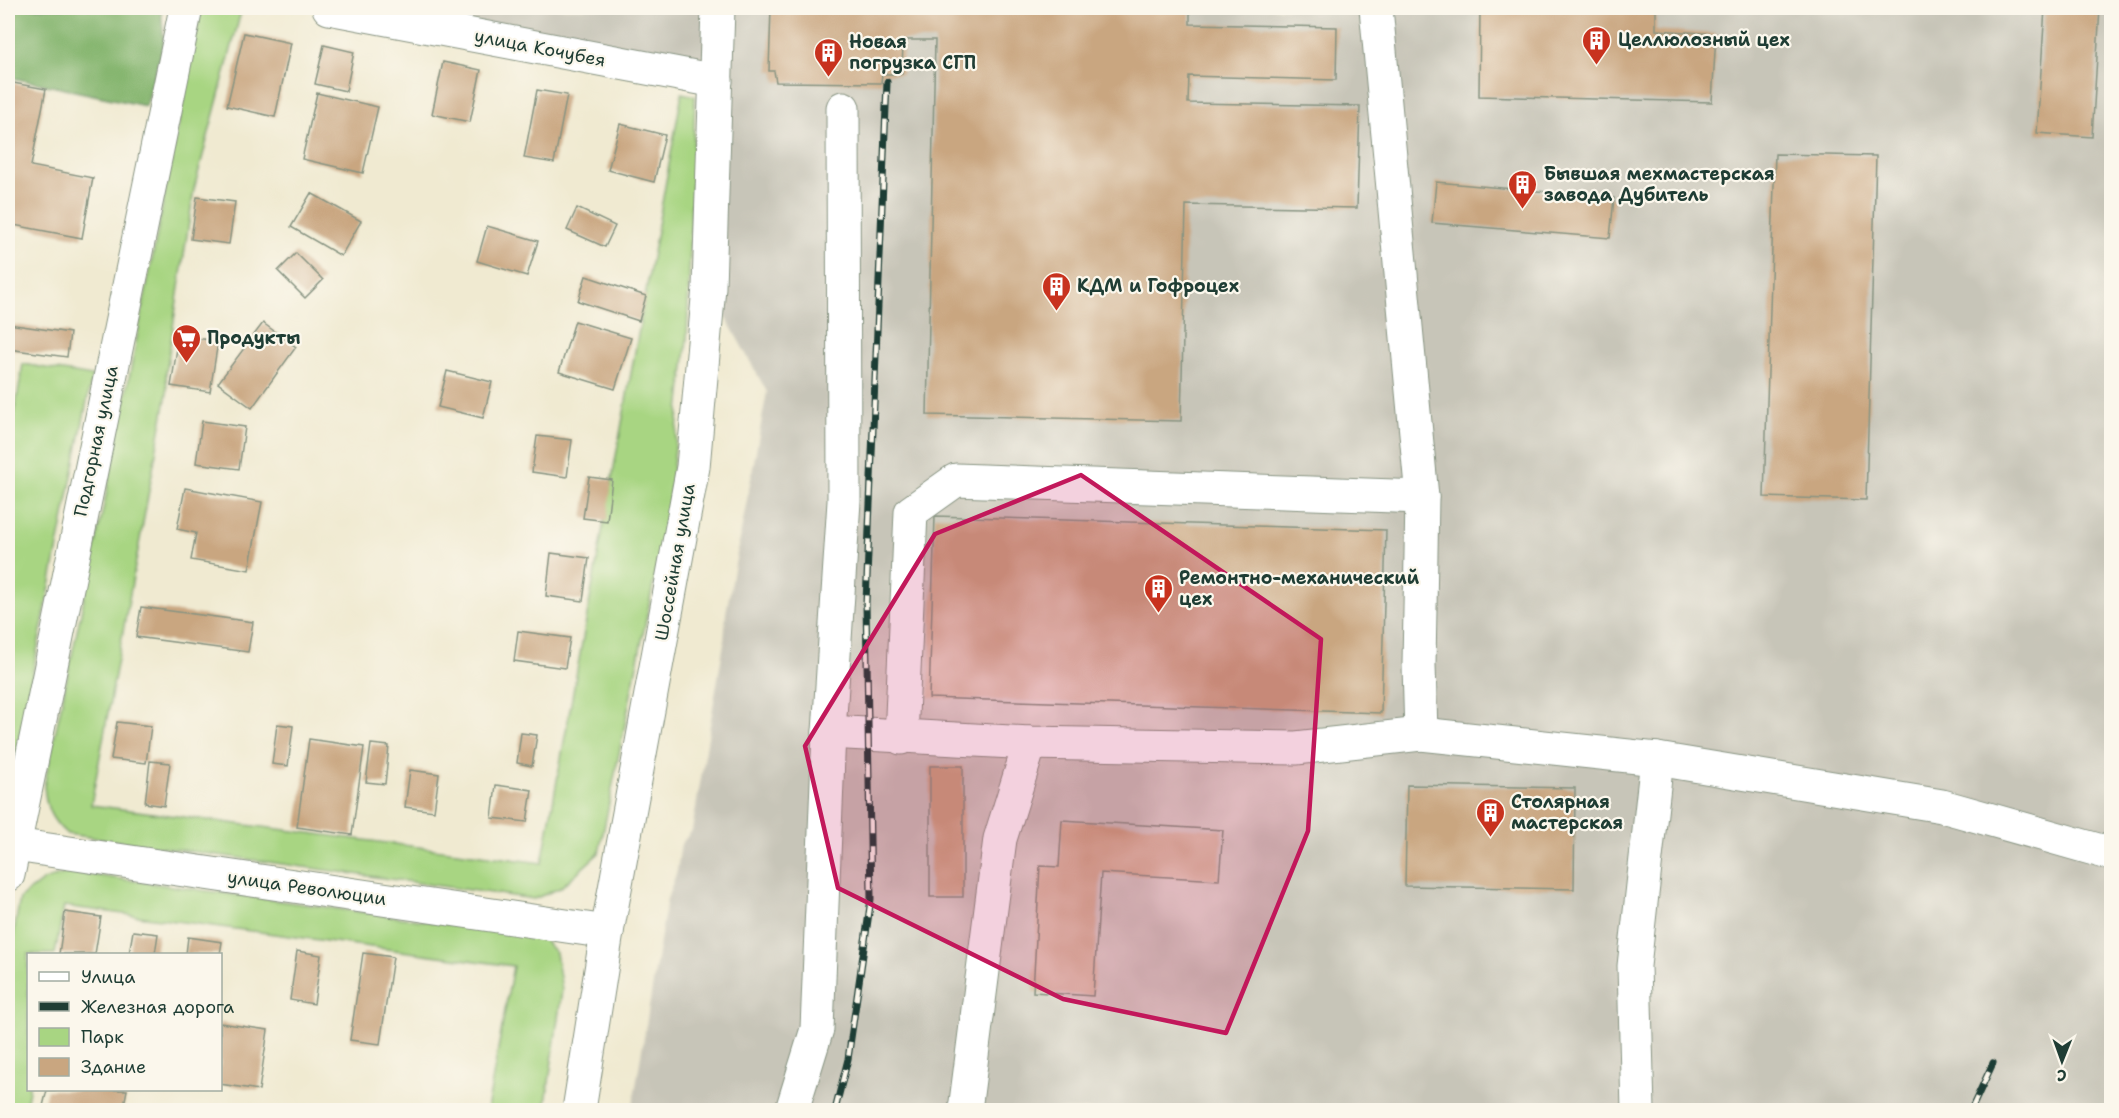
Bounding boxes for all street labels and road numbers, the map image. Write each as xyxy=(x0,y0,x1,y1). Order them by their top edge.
street label: улица Кочубея xyxy=(472,24,608,72)
street label: Подгорная улица xyxy=(68,363,124,519)
street label: Шоссейная улица xyxy=(649,482,701,642)
street label: улица Революции xyxy=(226,865,388,911)

